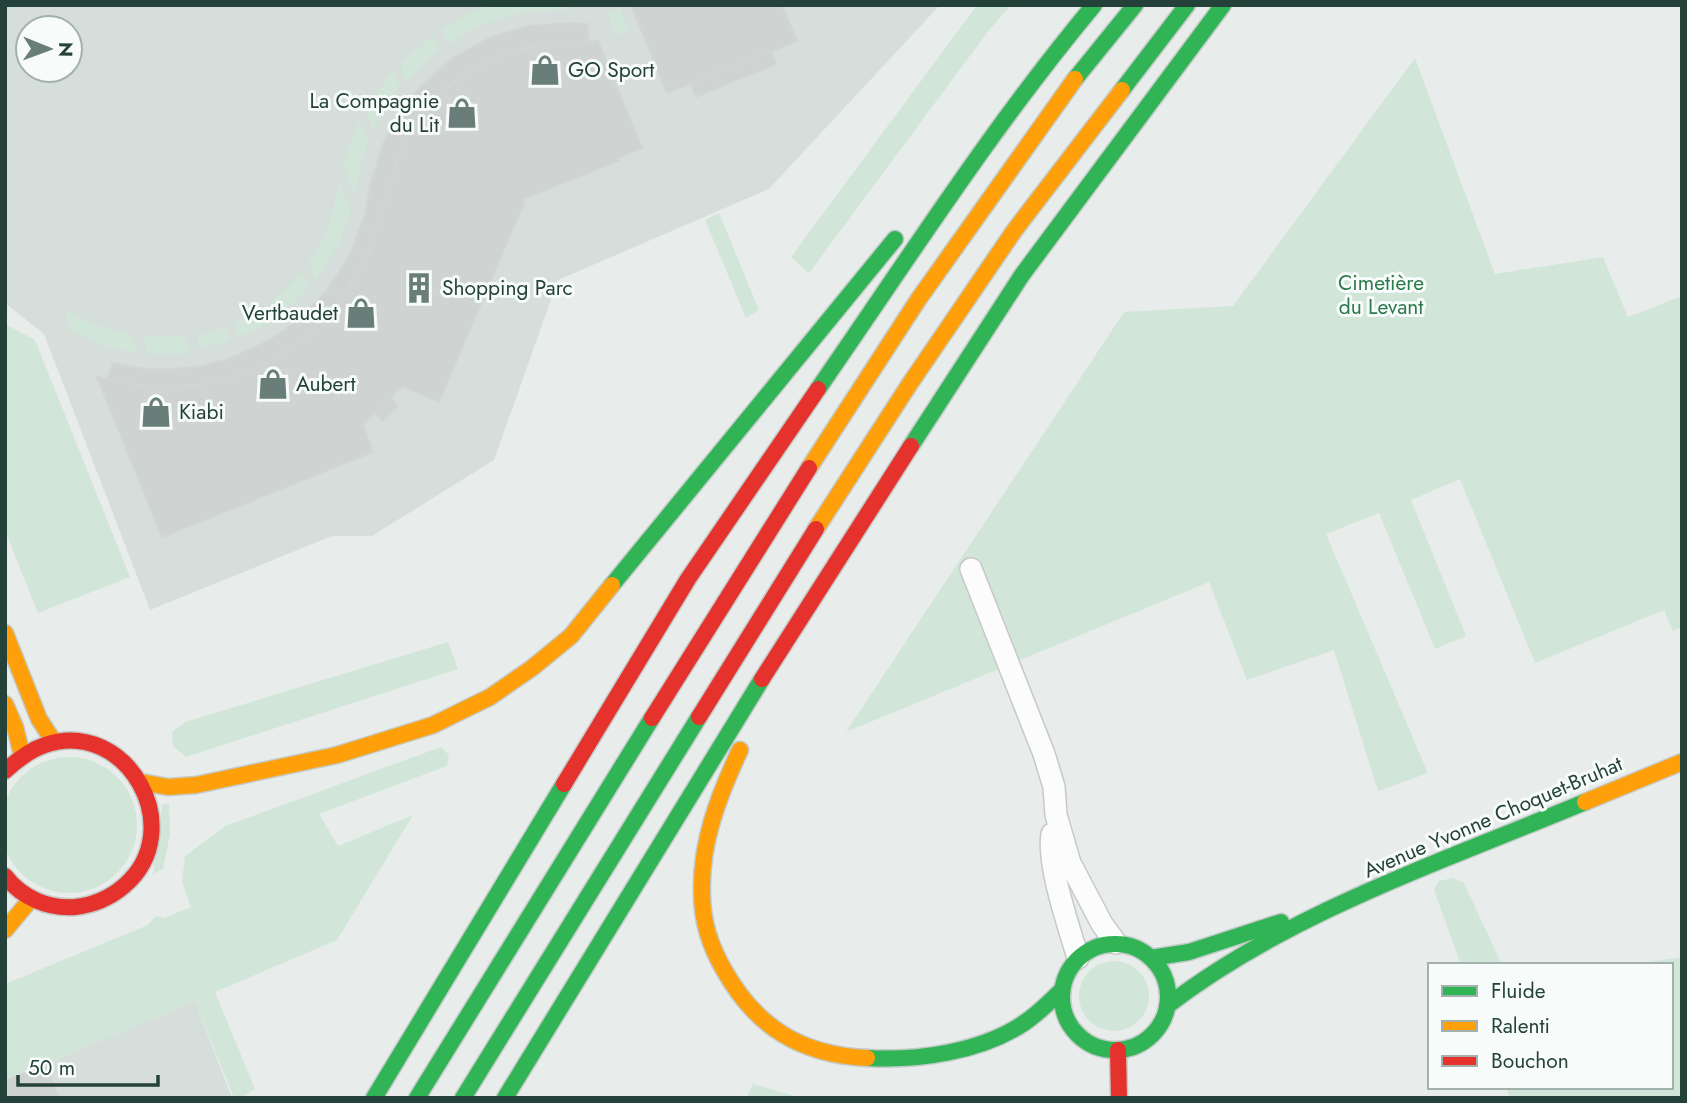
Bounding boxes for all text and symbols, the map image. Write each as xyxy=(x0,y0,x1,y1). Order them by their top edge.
north arrow xyxy=(14,14,84,84)
text: N xyxy=(52,42,79,57)
shop icon: GO Sport xyxy=(528,53,562,87)
place label: GO Sport xyxy=(568,55,654,85)
place label: La Compagnie du Lit xyxy=(310,86,439,140)
shop icon: La Compagnie du Lit xyxy=(445,96,479,130)
park label: Cimetière du Levant xyxy=(1338,268,1424,322)
building icon: Shopping Parc xyxy=(402,271,436,305)
place label: Shopping Parc xyxy=(442,273,573,303)
shop icon: Vertbaudet xyxy=(344,296,378,330)
place label: Vertbaudet xyxy=(242,298,338,328)
shop icon: Aubert xyxy=(256,367,290,401)
place label: Aubert xyxy=(296,369,356,399)
shop icon: Kiabi xyxy=(139,395,173,429)
place label: Kiabi xyxy=(179,397,224,427)
street label: Avenue Yvonne Choquet-Bruhat xyxy=(1359,749,1627,885)
legend xyxy=(1428,963,1673,1089)
text: Fluide xyxy=(1491,976,1546,1006)
text: Ralenti xyxy=(1491,1011,1550,1041)
scale bar xyxy=(18,1044,158,1088)
text: Bouchon xyxy=(1491,1046,1569,1076)
text: 50 m xyxy=(28,1053,75,1083)

